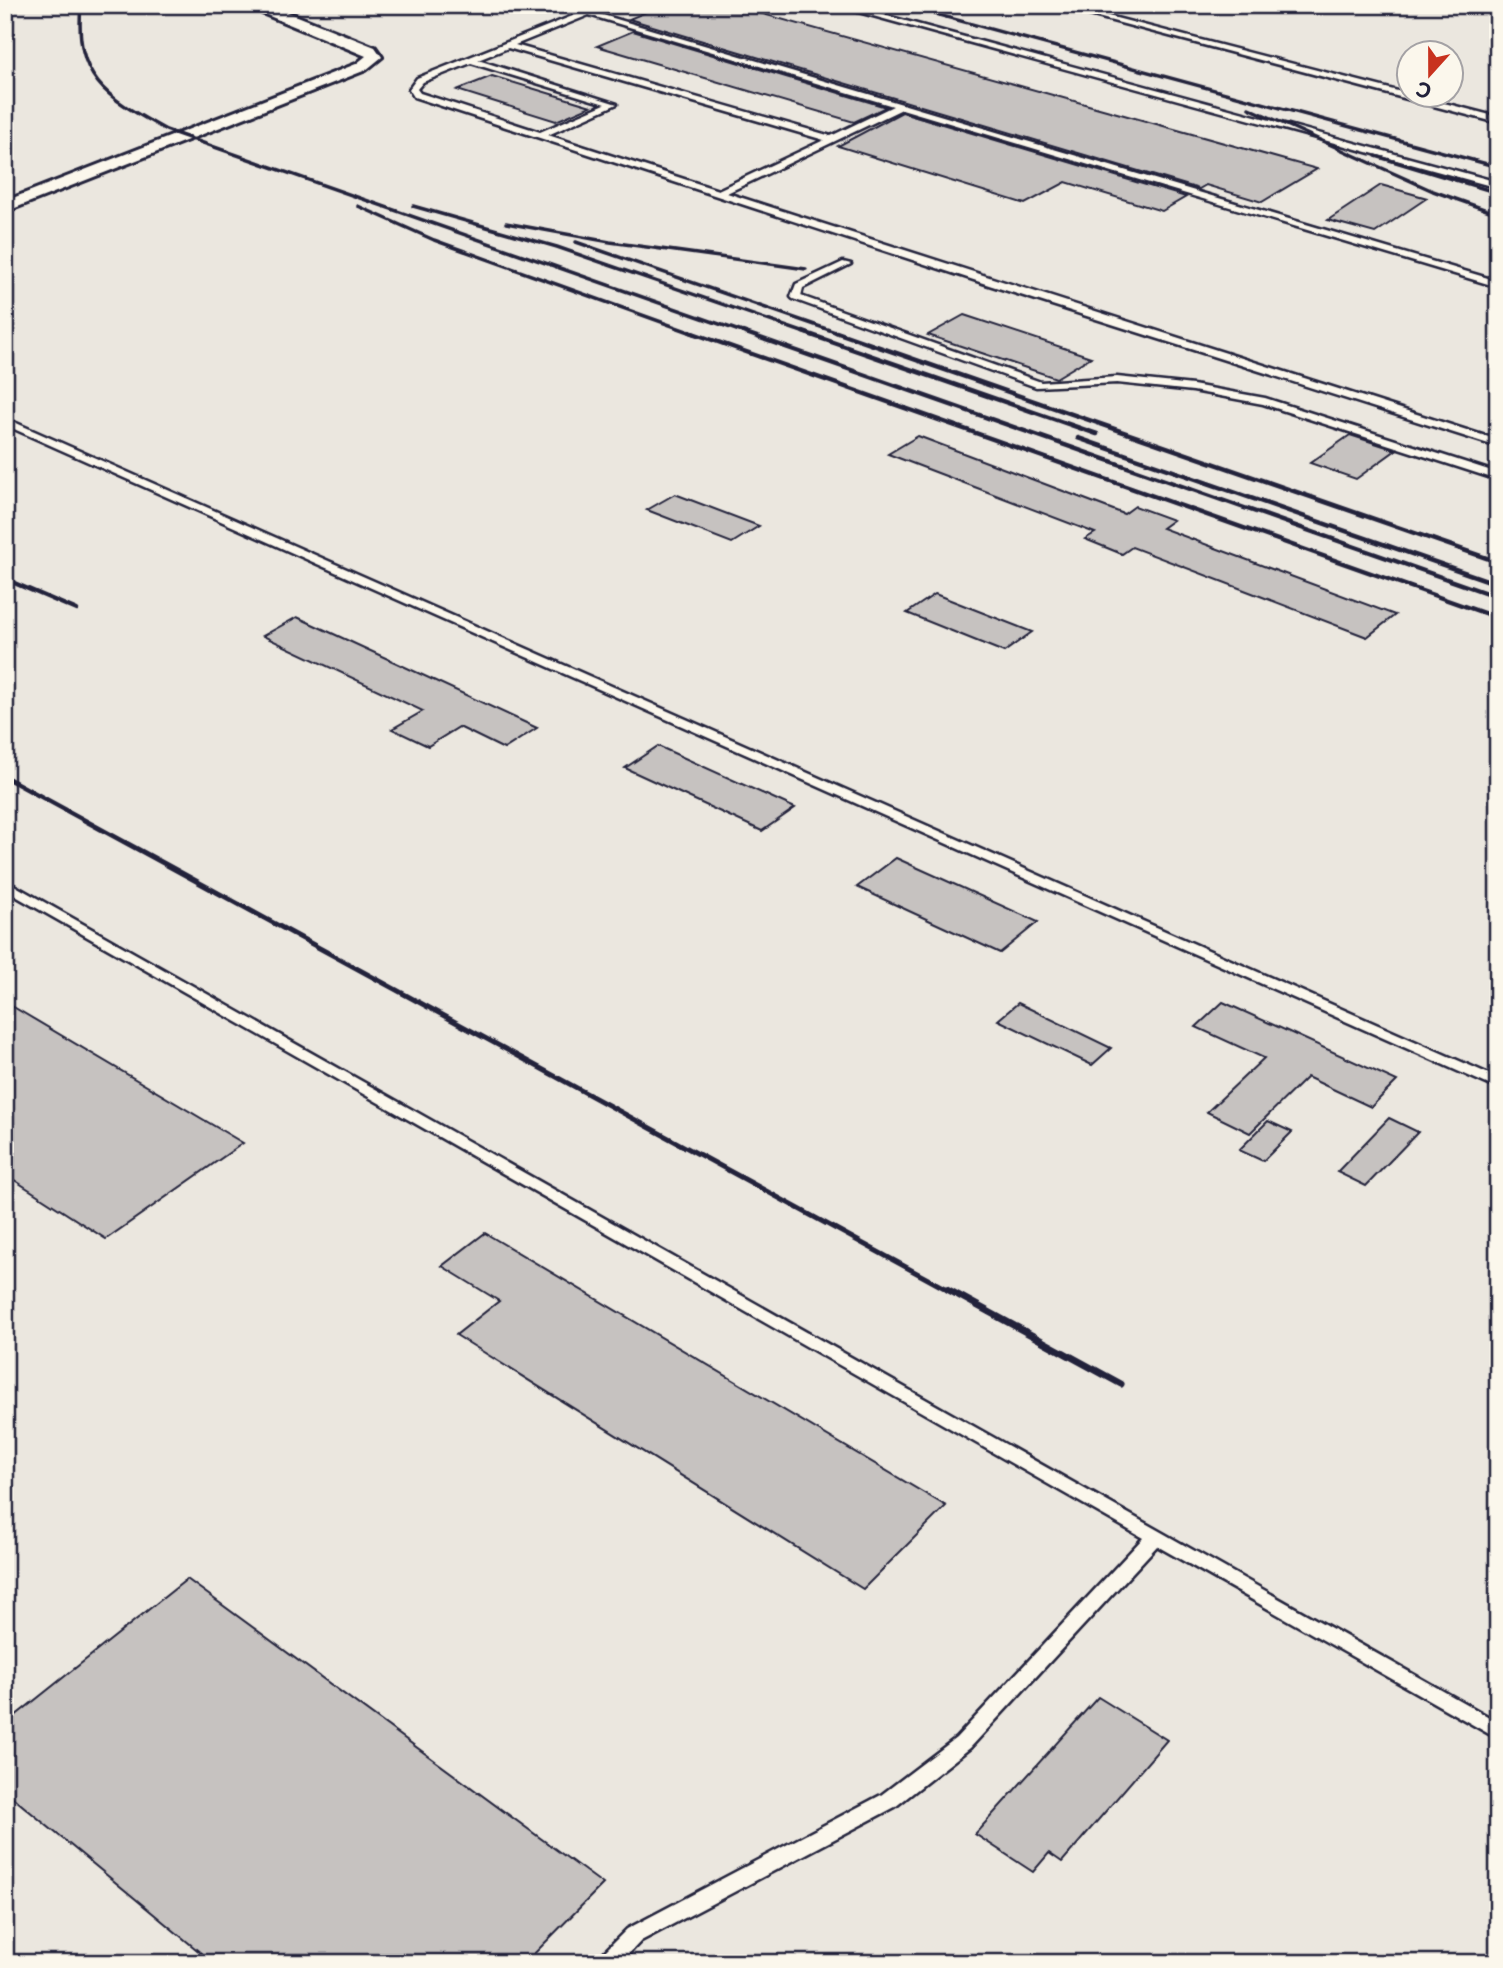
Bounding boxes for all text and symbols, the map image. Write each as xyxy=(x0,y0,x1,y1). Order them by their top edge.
north arrow xyxy=(1394,38,1464,108)
text: С xyxy=(1412,75,1435,106)

